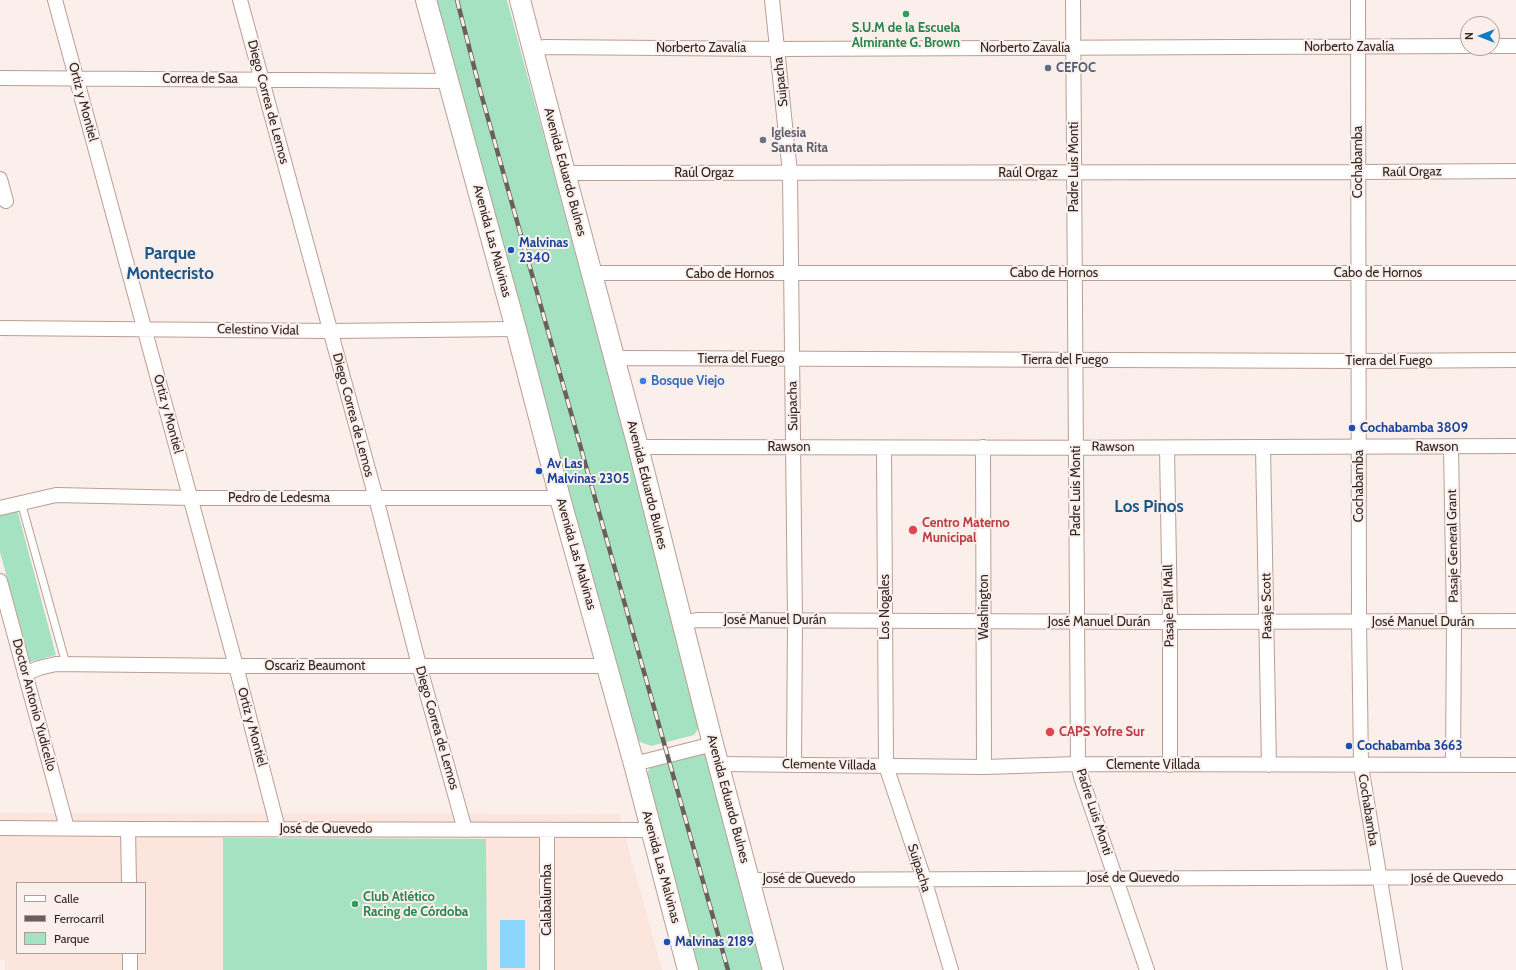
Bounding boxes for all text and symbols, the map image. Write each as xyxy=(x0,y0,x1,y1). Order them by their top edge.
marker: S.U.M de la Escuela Almirante G. Brown xyxy=(901,9,911,19)
north arrow xyxy=(1460,16,1500,56)
place label: S.U.M de la Escuela Almirante G. Brown xyxy=(852,20,960,51)
text: N xyxy=(1462,32,1476,40)
street label: Diego Correa de Lemos xyxy=(244,38,292,166)
street label: Norberto Zavalía xyxy=(1304,39,1394,55)
street label: Norberto Zavalía xyxy=(656,40,746,56)
street label: Norberto Zavalía xyxy=(980,40,1070,56)
street label: Suipacha xyxy=(771,56,791,108)
place label: CEFOC xyxy=(1056,60,1096,76)
street label: Ortiz y Montiel xyxy=(65,61,101,143)
marker: CEFOC xyxy=(1043,63,1053,73)
street label: Correa de Saa xyxy=(162,71,238,87)
street label: Avenida Eduardo Bulnes xyxy=(540,106,590,238)
street label: Padre Luis Monti xyxy=(1066,122,1082,212)
place label: Iglesia Santa Rita xyxy=(771,125,828,156)
street label: Cochabamba xyxy=(1350,126,1366,198)
marker: Iglesia Santa Rita xyxy=(758,135,768,145)
street label: Raúl Orgaz xyxy=(1382,164,1442,180)
street label: Raúl Orgaz xyxy=(674,165,734,181)
street label: Raúl Orgaz xyxy=(998,165,1058,181)
street label: Avenida Las Malvinas xyxy=(469,183,515,299)
place label: Malvinas 2340 xyxy=(519,235,568,266)
district label: Parque Montecristo xyxy=(126,244,214,284)
marker: Malvinas 2340 xyxy=(506,245,516,255)
street label: Cabo de Hornos xyxy=(1010,265,1098,281)
street label: Cabo de Hornos xyxy=(1334,265,1422,281)
street label: Cabo de Hornos xyxy=(686,266,774,282)
street label: Celestino Vidal xyxy=(217,321,299,339)
street label: Diego Correa de Lemos xyxy=(329,351,377,479)
street label: Tierra del Fuego xyxy=(698,351,784,367)
street label: Tierra del Fuego xyxy=(1022,352,1108,368)
street label: Tierra del Fuego xyxy=(1346,353,1432,369)
street label: Ortiz y Montiel xyxy=(150,373,186,455)
place label: Bosque Viejo xyxy=(651,373,725,389)
marker: Bosque Viejo xyxy=(638,376,648,386)
street label: Suipacha xyxy=(785,381,801,431)
street label: Avenida Eduardo Bulnes xyxy=(623,419,671,551)
place label: Cochabamba 3809 xyxy=(1360,420,1468,436)
marker: Cochabamba 3809 xyxy=(1347,423,1357,433)
street label: Rawson xyxy=(767,439,811,455)
street label: Rawson xyxy=(1091,439,1135,455)
street label: Rawson xyxy=(1415,439,1459,455)
street label: Padre Luis Monti xyxy=(1068,446,1084,536)
street label: Cochabamba xyxy=(1351,450,1367,522)
place label: Av Las Malvinas 2305 xyxy=(547,456,629,487)
marker: Av Las Malvinas 2305 xyxy=(534,466,544,476)
street label: Pasaje General Grant xyxy=(1444,489,1462,603)
street label: Pedro de Ledesma xyxy=(228,490,330,506)
street label: Avenida Las Malvinas xyxy=(553,496,599,612)
district label: Los Pinos xyxy=(1114,497,1184,517)
place label: Centro Materno Municipal xyxy=(922,515,1010,546)
marker: Centro Materno Municipal xyxy=(907,524,919,536)
street label: Pasaje Pall Mall xyxy=(1160,564,1178,648)
street label: Pasaje Scott xyxy=(1259,573,1275,639)
street label: Los Nogales xyxy=(877,574,893,640)
street label: Washington xyxy=(976,574,992,640)
street label: José Manuel Durán xyxy=(724,612,826,628)
street label: José Manuel Durán xyxy=(1048,614,1150,630)
street label: José Manuel Durán xyxy=(1372,614,1474,630)
street label: Doctor Antonio Yudicello xyxy=(9,637,59,773)
street label: Oscariz Beaumont xyxy=(265,658,365,674)
street label: Diego Correa de Lemos xyxy=(412,664,462,792)
street label: Ortiz y Montiel xyxy=(234,686,270,768)
place label: CAPS Yofre Sur xyxy=(1059,724,1145,740)
marker: CAPS Yofre Sur xyxy=(1044,726,1056,738)
street label: Avenida Eduardo Bulnes xyxy=(703,733,753,865)
place label: Cochabamba 3663 xyxy=(1357,738,1462,754)
marker: Cochabamba 3663 xyxy=(1344,741,1354,751)
street label: Clemente Villada xyxy=(782,756,876,774)
street label: Clemente Villada xyxy=(1106,757,1200,773)
street label: Padre Luis Monti xyxy=(1073,767,1115,857)
street label: Cochabamba xyxy=(1355,773,1381,847)
street label: Avenida Las Malvinas xyxy=(638,809,684,925)
street label: José de Quevedo xyxy=(280,821,372,837)
street label: Suipacha xyxy=(904,842,934,894)
street label: Calabalumba xyxy=(539,864,555,936)
street label: José de Quevedo xyxy=(1411,869,1503,887)
street label: José de Quevedo xyxy=(1087,870,1179,886)
street label: José de Quevedo xyxy=(763,871,855,887)
legend xyxy=(16,882,146,954)
place label: Club Atlético Racing de Córdoba xyxy=(363,889,468,920)
text: Calle xyxy=(54,891,79,906)
marker: Club Atlético Racing de Córdoba xyxy=(350,899,360,909)
text: Ferrocarril xyxy=(54,911,104,926)
text: Parque xyxy=(54,931,89,946)
place label: Malvinas 2189 xyxy=(675,934,754,950)
marker: Malvinas 2189 xyxy=(662,937,672,947)

